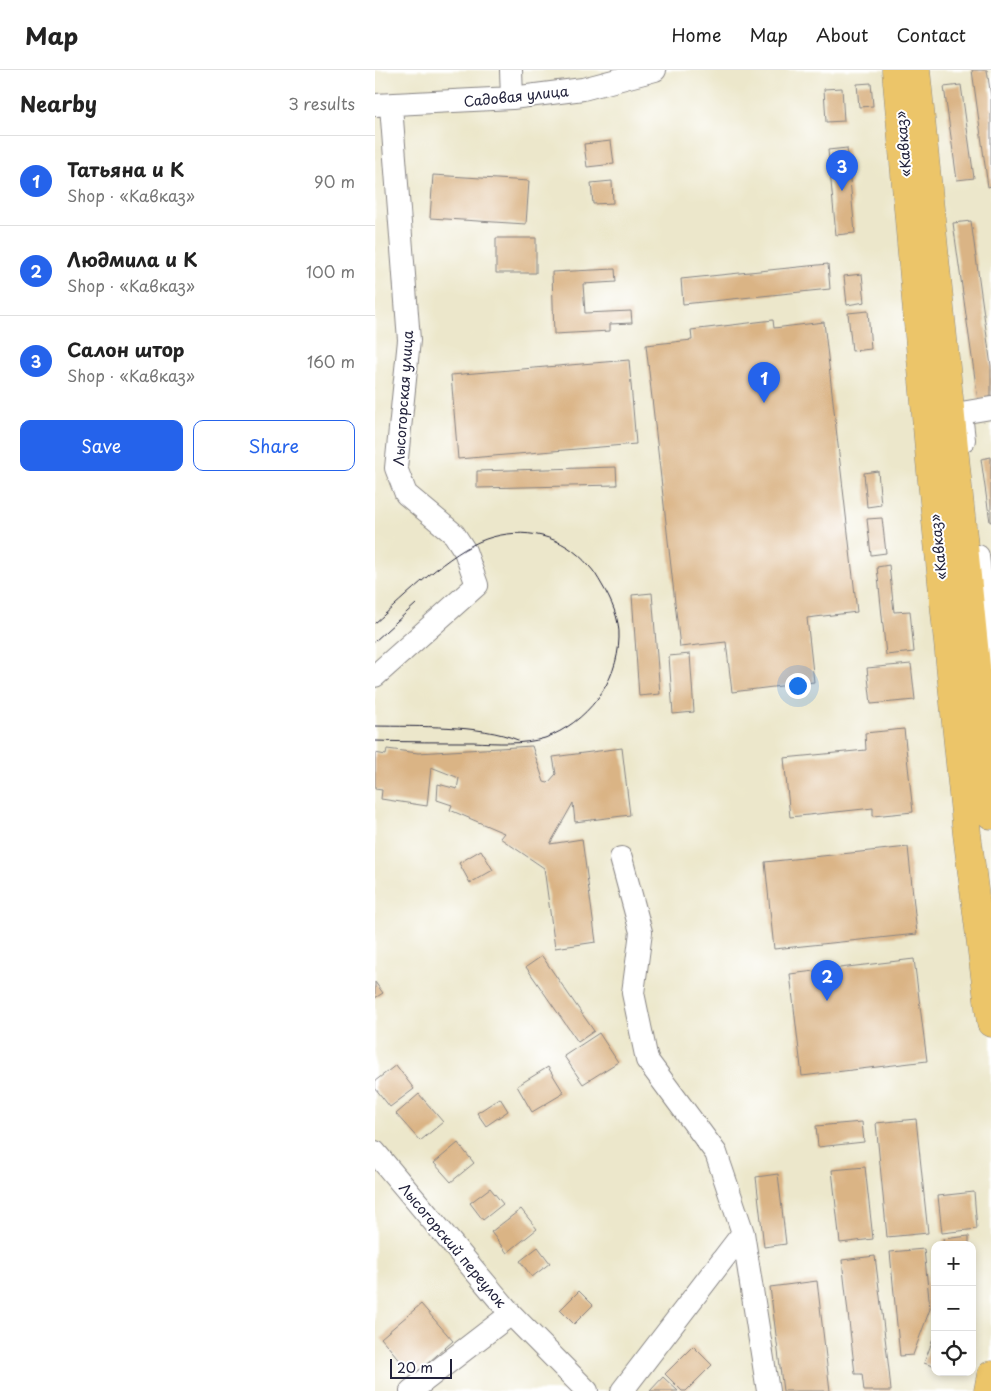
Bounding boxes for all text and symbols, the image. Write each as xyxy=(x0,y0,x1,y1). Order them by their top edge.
text: Map xyxy=(25,17,78,53)
text: Home xyxy=(671,21,721,48)
text: Map xyxy=(749,21,788,48)
text: About xyxy=(816,21,868,48)
text: Contact xyxy=(896,21,966,48)
street label: Садовая улица xyxy=(463,80,570,112)
text: Nearby xyxy=(20,87,97,119)
text: 3 results xyxy=(288,91,355,115)
street label: «Кавказ» xyxy=(890,110,916,178)
pin: 3 xyxy=(826,150,858,191)
text: Татьяна и К xyxy=(67,155,184,183)
text: 1 xyxy=(32,169,40,193)
text: 90 m xyxy=(314,169,355,193)
text: Shop · «Кавказ» xyxy=(67,183,195,207)
text: Людмила и К xyxy=(67,245,197,273)
text: 2 xyxy=(30,259,42,283)
text: 100 m xyxy=(306,259,355,283)
text: Shop · «Кавказ» xyxy=(67,273,195,297)
street label: Лысогорская улица xyxy=(388,329,418,467)
text: Салон штор xyxy=(67,335,185,363)
text: 3 xyxy=(31,349,41,373)
text: 160 m xyxy=(307,349,355,373)
pin: 1 xyxy=(748,362,780,403)
text: Shop · «Кавказ» xyxy=(67,363,195,387)
button: Save xyxy=(20,420,183,471)
button: Share xyxy=(193,420,355,471)
street label: «Кавказ» xyxy=(924,513,952,581)
your location xyxy=(785,673,811,699)
pin: 2 xyxy=(811,960,843,1001)
street label: Лысогорский переулок xyxy=(394,1178,512,1313)
map controls xyxy=(931,1241,976,1376)
button: + xyxy=(931,1241,976,1286)
button: − xyxy=(931,1286,976,1331)
button: locate xyxy=(931,1331,976,1376)
scale bar xyxy=(390,1356,453,1379)
text: 20 m xyxy=(397,1357,433,1378)

